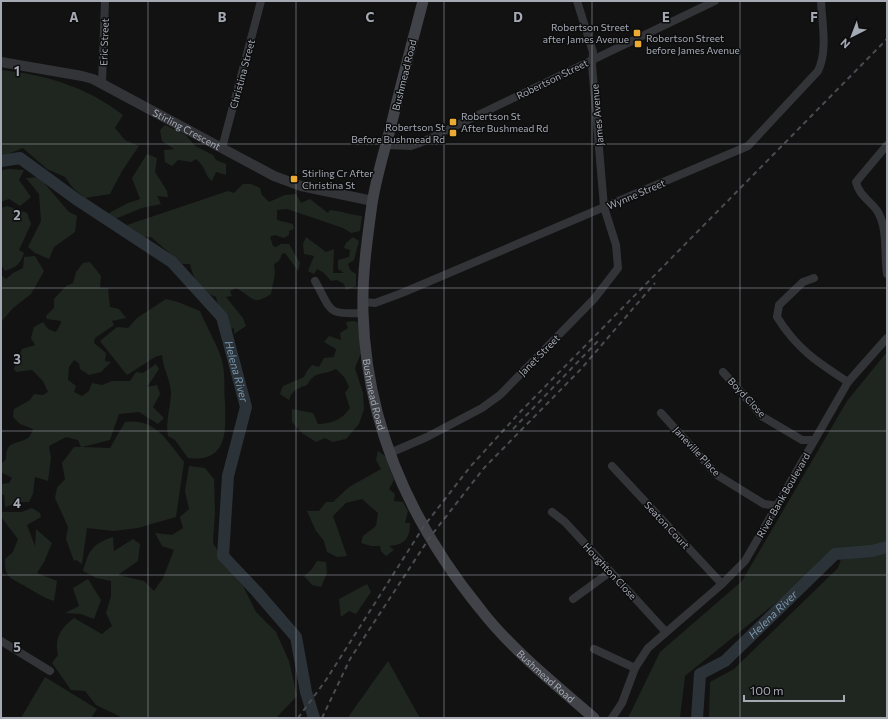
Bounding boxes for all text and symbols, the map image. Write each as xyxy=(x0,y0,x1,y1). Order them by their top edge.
text: A xyxy=(69,9,79,25)
text: B xyxy=(218,9,227,25)
text: C xyxy=(366,9,375,25)
text: D xyxy=(513,9,523,25)
text: E xyxy=(662,9,670,25)
text: F xyxy=(810,9,818,25)
north arrow xyxy=(832,16,872,56)
street label: Eric Street xyxy=(97,18,111,66)
place label: Robertson Street after James Avenue xyxy=(543,21,629,45)
marker: Robertson Street after James Avenue xyxy=(632,28,642,38)
place label: Robertson Street before James Avenue xyxy=(646,32,740,56)
text: N xyxy=(838,36,852,51)
street label: Christina Street xyxy=(227,38,257,110)
street label: Bushmead Road xyxy=(389,38,419,112)
marker: Robertson Street before James Avenue xyxy=(633,39,643,49)
street label: Robertson Street xyxy=(514,56,590,102)
text: 1 xyxy=(14,63,20,79)
street label: James Avenue xyxy=(588,84,606,146)
street label: Stirling Crescent xyxy=(151,106,223,152)
place label: Robertson St After Bushmead Rd xyxy=(461,110,548,134)
marker: Robertson St After Bushmead Rd xyxy=(448,117,458,127)
place label: Robertson St Before Bushmead Rd xyxy=(351,121,445,145)
marker: Robertson St Before Bushmead Rd xyxy=(448,128,458,138)
place label: Stirling Cr After Christina St xyxy=(302,167,373,191)
marker: Stirling Cr After Christina St xyxy=(289,174,299,184)
street label: Wynne Street xyxy=(605,176,667,212)
text: 2 xyxy=(13,207,21,223)
street label: Janet Street xyxy=(516,332,562,378)
water label: Helena River xyxy=(223,339,251,404)
text: 3 xyxy=(13,351,21,367)
street label: Bushmead Road xyxy=(361,358,388,432)
street label: Boyd Close xyxy=(726,375,768,419)
street label: Janeville Place xyxy=(671,424,723,478)
street label: River Bank Boulevard xyxy=(754,450,812,539)
text: 4 xyxy=(13,495,21,511)
street label: Seaton Court xyxy=(642,499,692,551)
street label: Houghton Close xyxy=(581,540,639,602)
water label: Helena River xyxy=(745,587,800,641)
text: 5 xyxy=(13,639,21,655)
street label: Bushmead Road xyxy=(515,647,577,705)
scale bar xyxy=(744,677,844,703)
text: 100 m xyxy=(750,683,784,697)

